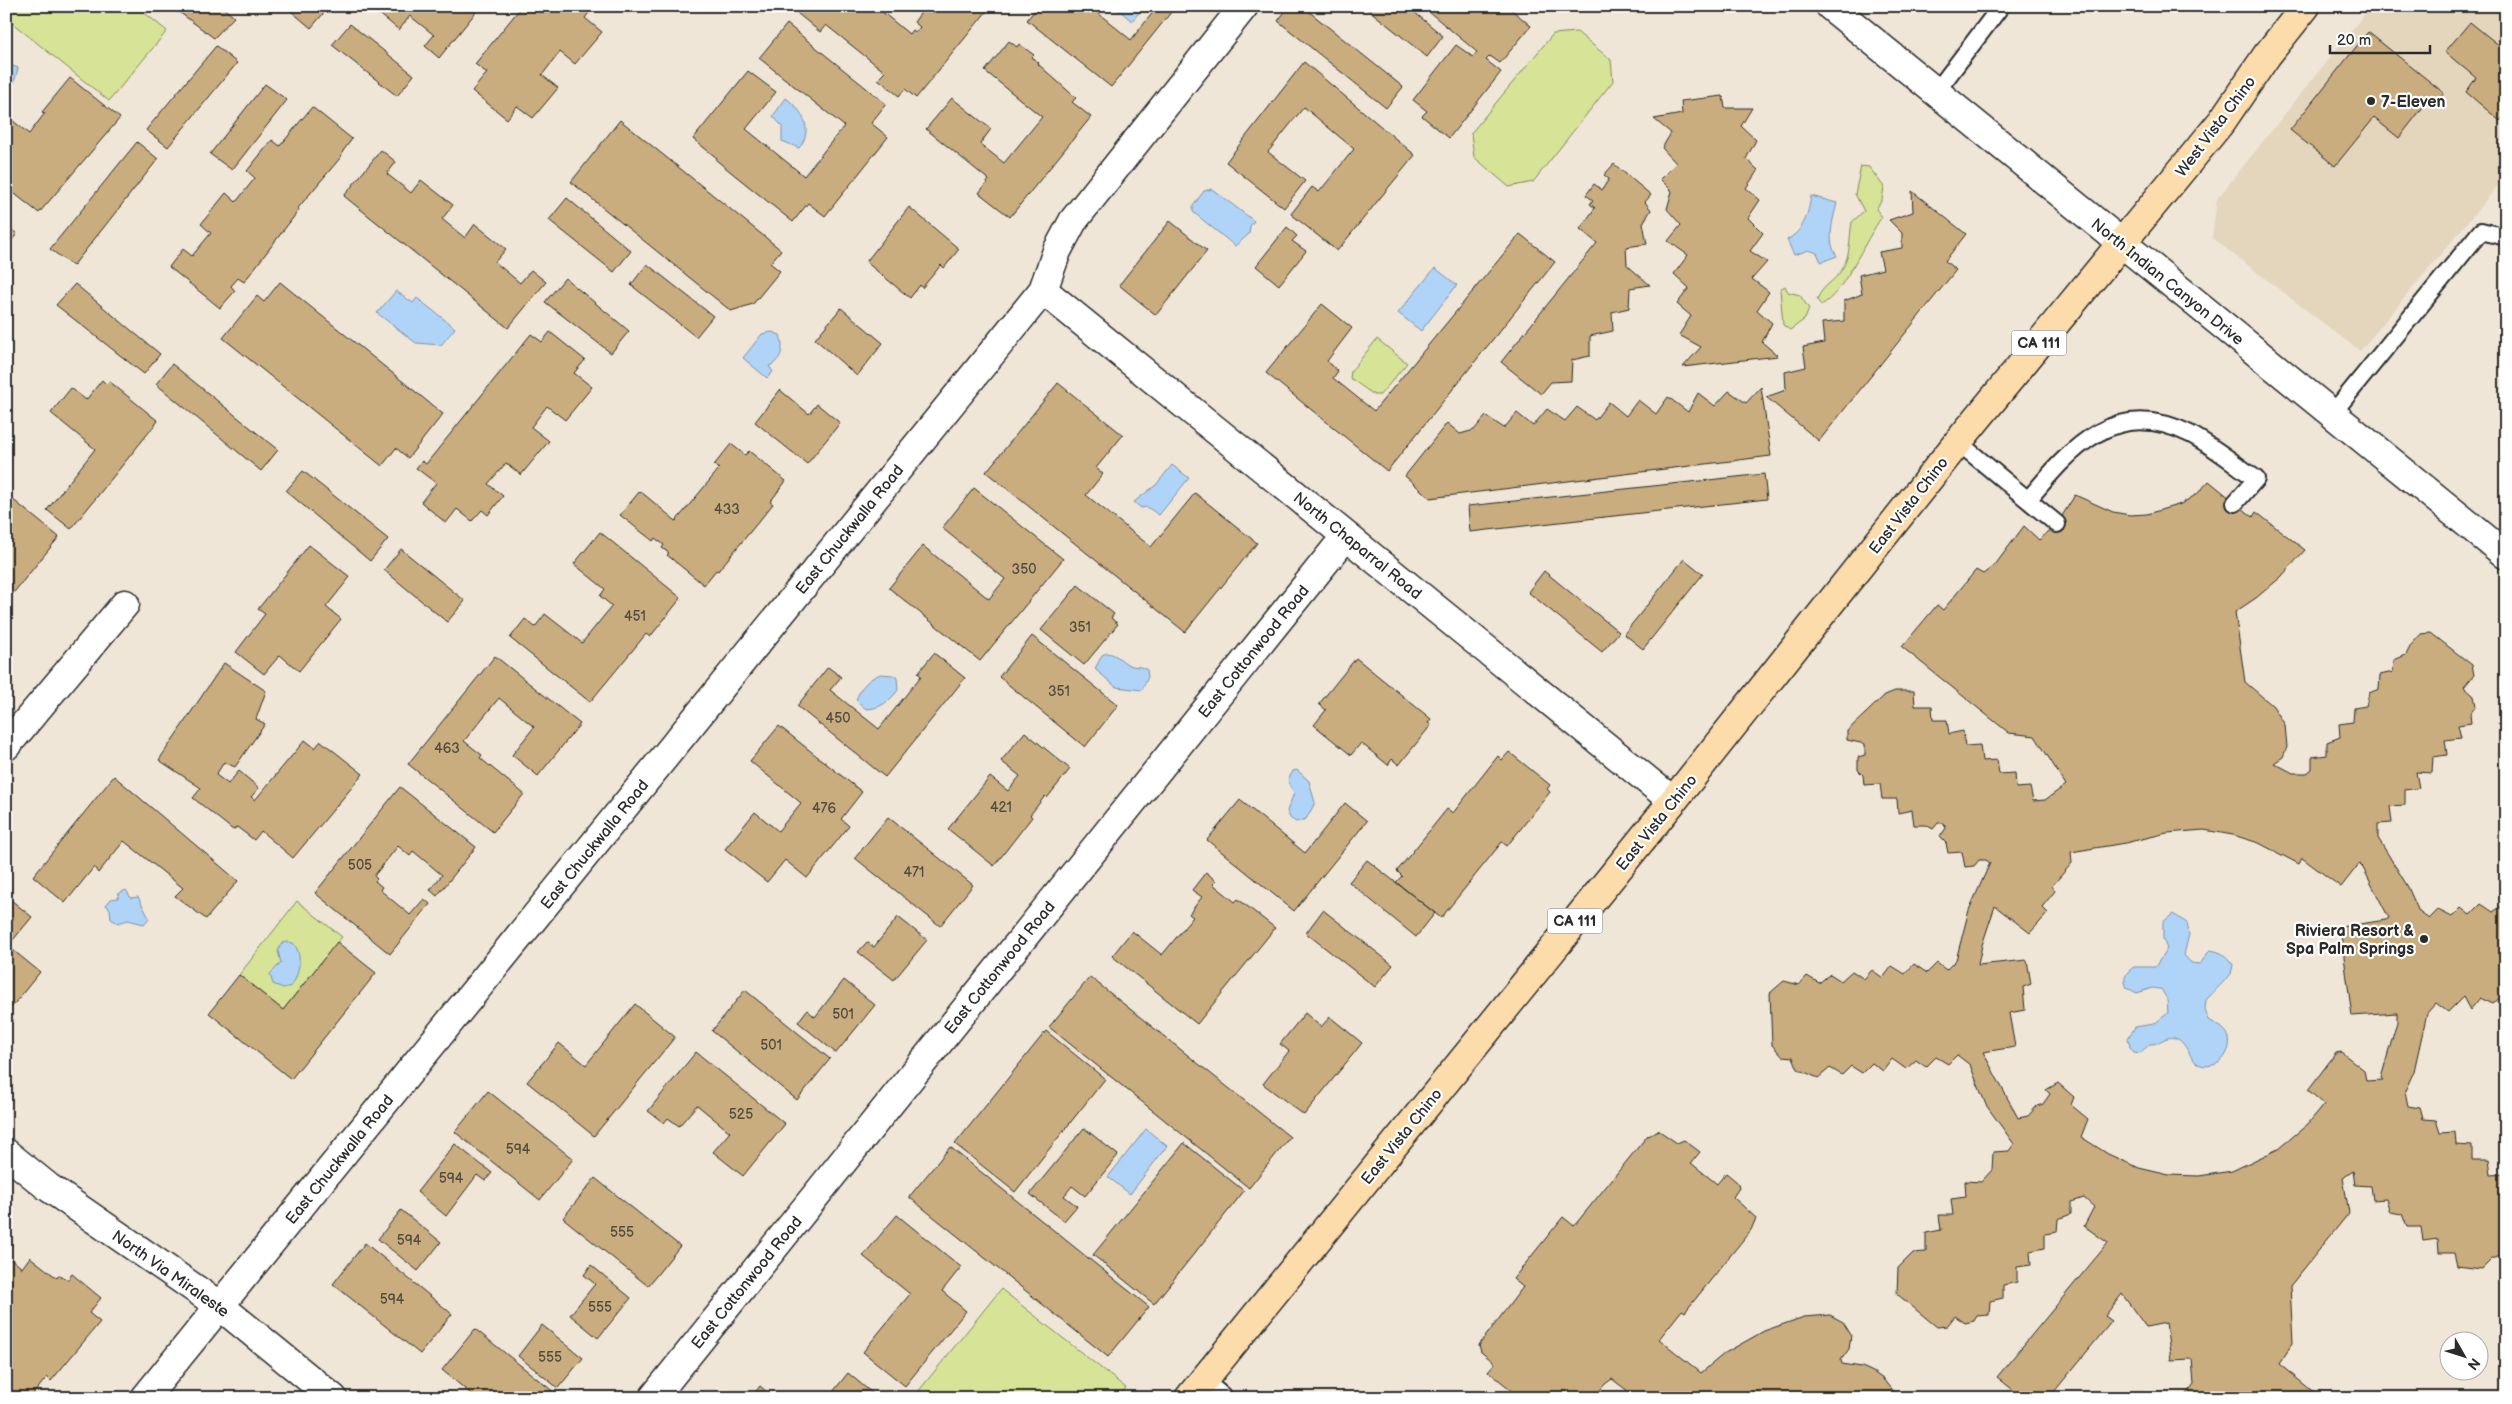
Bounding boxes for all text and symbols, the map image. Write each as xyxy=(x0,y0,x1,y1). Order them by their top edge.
scale bar xyxy=(2330,22,2430,54)
text: 20 m xyxy=(2337,31,2371,50)
street label: West Vista Chino xyxy=(2172,73,2260,181)
place label: 7-Eleven xyxy=(2381,93,2445,112)
marker: 7-Eleven xyxy=(2365,95,2377,107)
street label: North Indian Canyon Drive xyxy=(2087,215,2248,350)
road number: CA 111 xyxy=(2012,330,2066,356)
street label: East Vista Chino xyxy=(1865,454,1953,558)
street label: East Chuckwalla Road xyxy=(792,461,908,598)
street label: North Chaparral Road xyxy=(1289,489,1425,604)
house number: 433 xyxy=(714,501,740,518)
house number: 350 xyxy=(1012,561,1036,578)
street label: East Cottonwood Road xyxy=(1195,582,1314,722)
house number: 451 xyxy=(624,608,646,625)
house number: 351 xyxy=(1069,619,1091,636)
house number: 351 xyxy=(1048,683,1070,700)
house number: 450 xyxy=(826,710,850,727)
house number: 463 xyxy=(434,740,460,757)
street label: East Vista Chino xyxy=(1613,771,1702,875)
street label: East Chuckwalla Road xyxy=(537,776,653,913)
house number: 421 xyxy=(990,799,1012,816)
house number: 476 xyxy=(812,800,836,817)
house number: 505 xyxy=(348,857,372,874)
house number: 471 xyxy=(904,864,924,881)
street label: East Cottonwood Road xyxy=(941,898,1060,1038)
road number: CA 111 xyxy=(1548,908,1602,934)
place label: Riviera Resort & Spa Palm Springs xyxy=(2286,922,2414,959)
marker: Riviera Resort & Spa Palm Springs xyxy=(2418,933,2430,945)
house number: 501 xyxy=(832,1006,854,1023)
house number: 501 xyxy=(760,1037,782,1054)
street label: East Vista Chino xyxy=(1358,1085,1447,1189)
street label: East Chuckwalla Road xyxy=(282,1091,398,1228)
house number: 525 xyxy=(729,1106,753,1123)
house number: 594 xyxy=(506,1141,531,1158)
house number: 594 xyxy=(439,1170,464,1187)
street label: East Cottonwood Road xyxy=(688,1213,807,1353)
house number: 555 xyxy=(610,1224,634,1241)
street label: North Via Miraleste xyxy=(108,1227,233,1322)
house number: 594 xyxy=(397,1232,422,1249)
house number: 594 xyxy=(380,1291,405,1308)
house number: 555 xyxy=(588,1299,612,1316)
north arrow xyxy=(2440,1332,2490,1382)
house number: 555 xyxy=(538,1349,562,1366)
text: N xyxy=(2464,1354,2484,1373)

